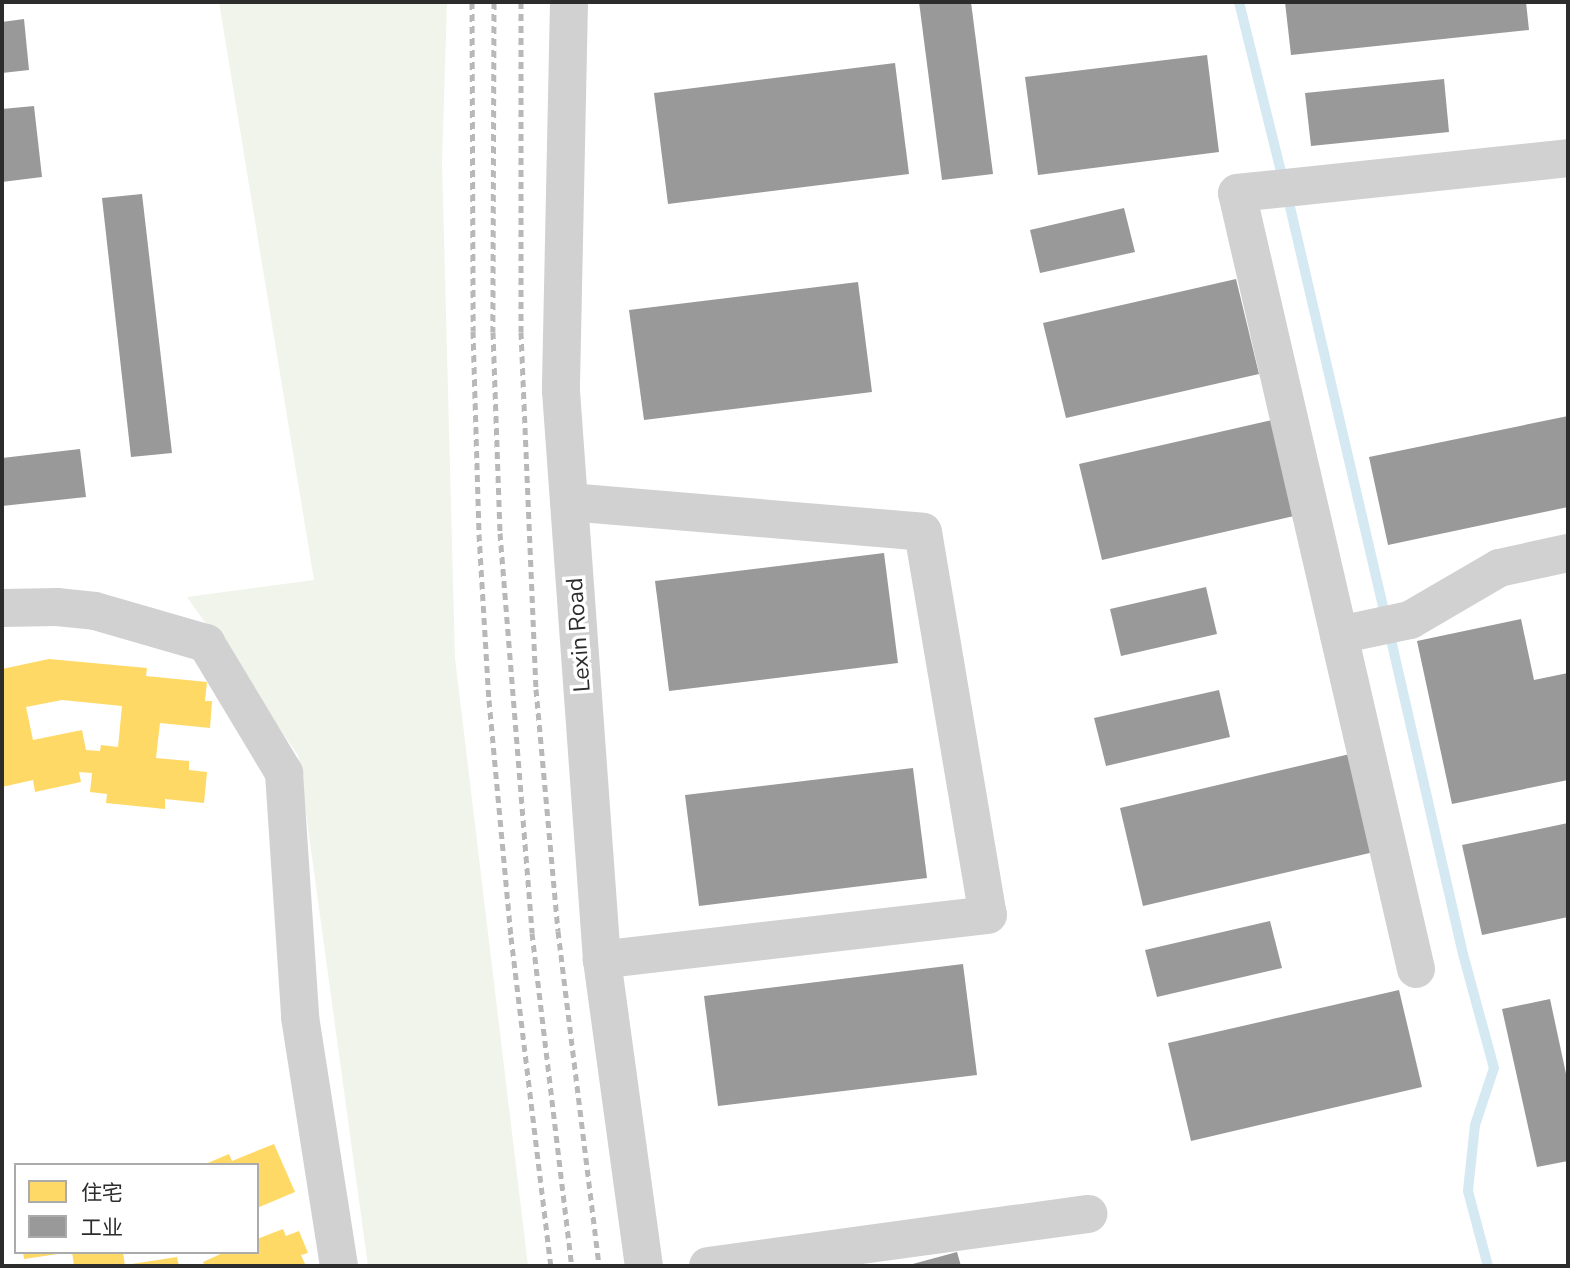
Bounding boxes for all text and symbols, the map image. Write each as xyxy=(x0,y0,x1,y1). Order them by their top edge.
street label: Lexin Road xyxy=(561,577,597,693)
legend xyxy=(14,1163,259,1254)
text: 住宅 xyxy=(81,1179,123,1207)
text: 工业 xyxy=(81,1214,123,1242)

